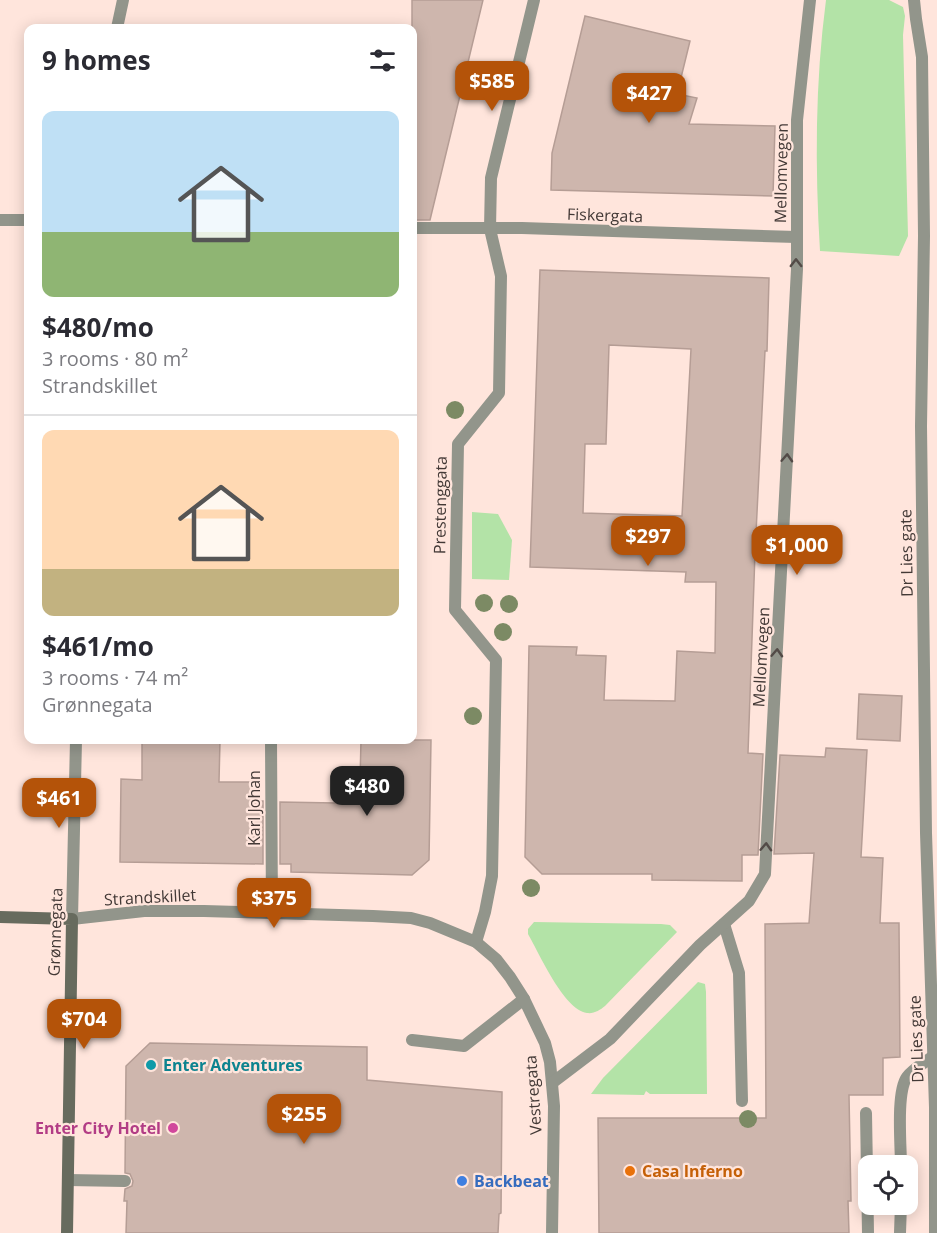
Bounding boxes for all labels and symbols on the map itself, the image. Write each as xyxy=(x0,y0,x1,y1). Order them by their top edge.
pin: $585 xyxy=(456,61,528,112)
pin: $427 xyxy=(613,73,685,124)
street label: Mellomvegen xyxy=(769,123,793,223)
street label: Fiskergata xyxy=(567,203,643,227)
one-way arrow xyxy=(790,259,802,268)
one-way arrow xyxy=(781,453,794,462)
street label: Prestenggata xyxy=(428,456,452,554)
street label: Dr Lies gate xyxy=(894,509,918,597)
pin: $297 xyxy=(612,516,684,567)
pin: $1,000 xyxy=(748,525,846,576)
street label: Mellomvegen xyxy=(747,606,775,708)
one-way arrow xyxy=(771,648,784,657)
pin: $480 xyxy=(331,766,403,817)
street label: Karl Johan xyxy=(243,770,265,846)
pin: $461 xyxy=(23,778,95,829)
one-way arrow xyxy=(760,843,773,852)
pin: $375 xyxy=(238,878,310,929)
street label: Strandskillet xyxy=(103,884,197,910)
street label: Grønnegata xyxy=(42,887,68,977)
street label: Dr Lies gate xyxy=(903,995,929,1083)
pin: $704 xyxy=(48,999,120,1050)
place label: Enter Adventures xyxy=(163,1054,303,1076)
street label: Vestregata xyxy=(519,1055,547,1135)
marker: Enter Adventures xyxy=(144,1058,158,1072)
pin: $255 xyxy=(268,1094,340,1145)
place label: Enter City Hotel xyxy=(35,1117,161,1139)
marker: Enter City Hotel xyxy=(166,1121,180,1135)
place label: Casa Inferno xyxy=(642,1160,743,1182)
marker: Casa Inferno xyxy=(623,1164,637,1178)
place label: Backbeat xyxy=(474,1170,549,1192)
marker: Backbeat xyxy=(455,1174,469,1188)

